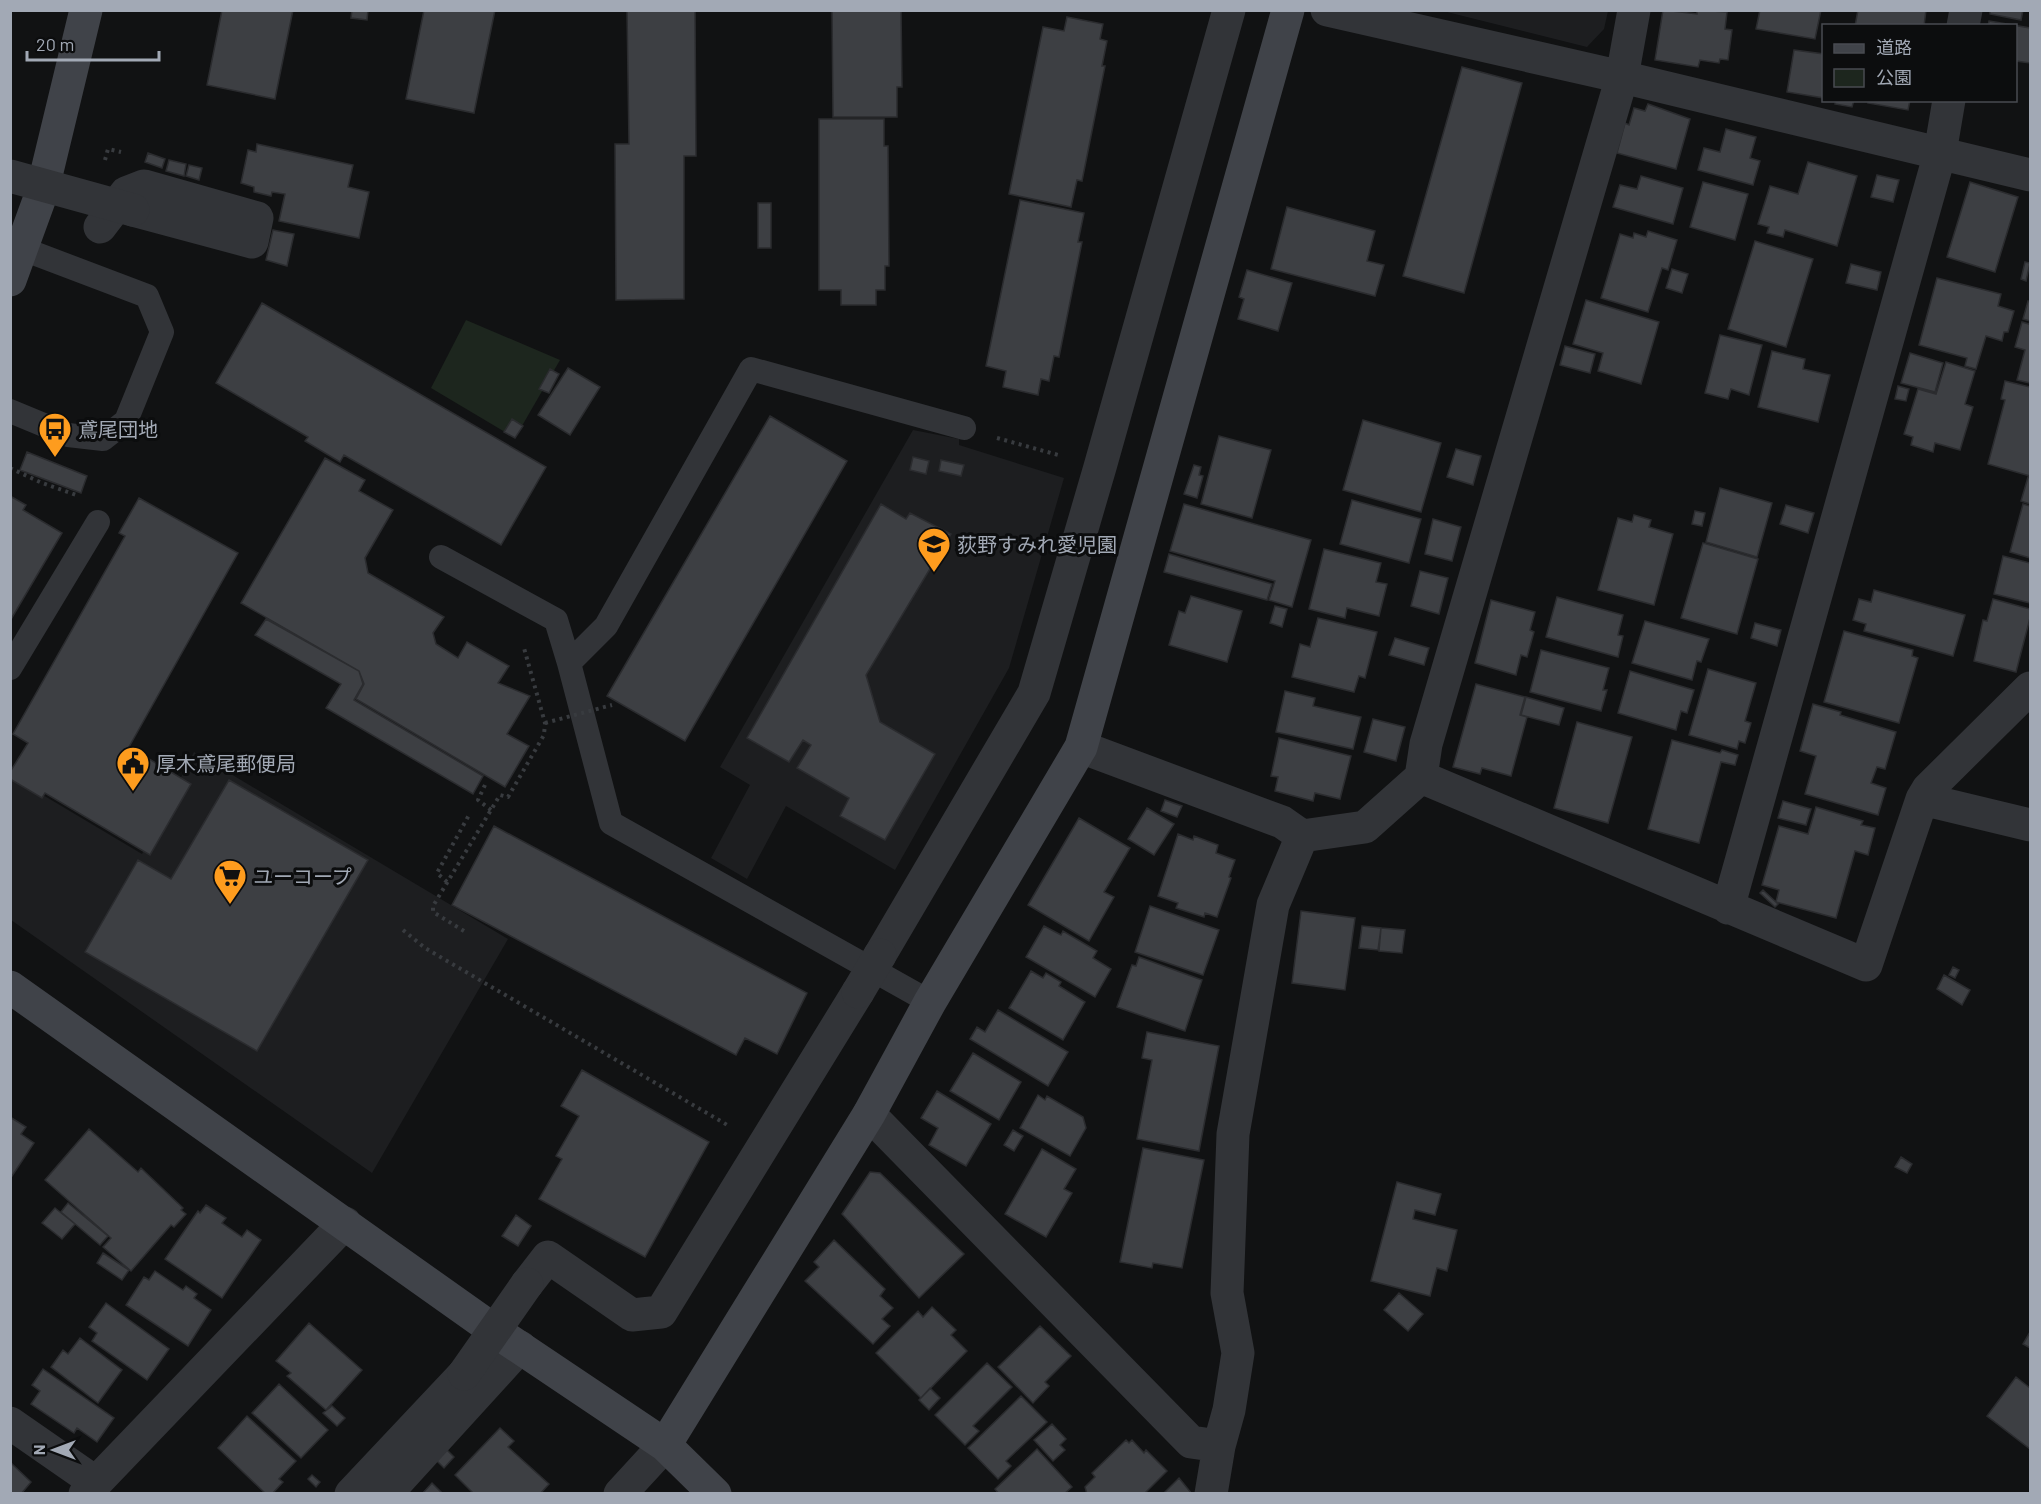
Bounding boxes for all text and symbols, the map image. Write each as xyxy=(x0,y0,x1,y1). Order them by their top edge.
scale bar xyxy=(27,24,159,62)
legend xyxy=(1822,24,2017,102)
text: 20 m xyxy=(36,33,74,55)
text: 道路 xyxy=(1876,36,1912,58)
text: 公園 xyxy=(1876,66,1912,88)
bus stop icon: 鳶尾団地 xyxy=(37,411,73,458)
place label: 鳶尾団地 xyxy=(78,417,158,441)
school or university icon: 荻野すみれ愛児園 xyxy=(916,526,952,573)
place label: 荻野すみれ愛児園 xyxy=(957,532,1117,556)
public building icon: 厚木鳶尾郵便局 xyxy=(115,745,151,792)
place label: 厚木鳶尾郵便局 xyxy=(156,751,296,775)
supermarket icon: ユーコープ xyxy=(212,858,248,905)
place label: ユーコープ xyxy=(253,864,352,888)
north arrow xyxy=(24,1420,84,1480)
text: N xyxy=(29,1445,48,1455)

